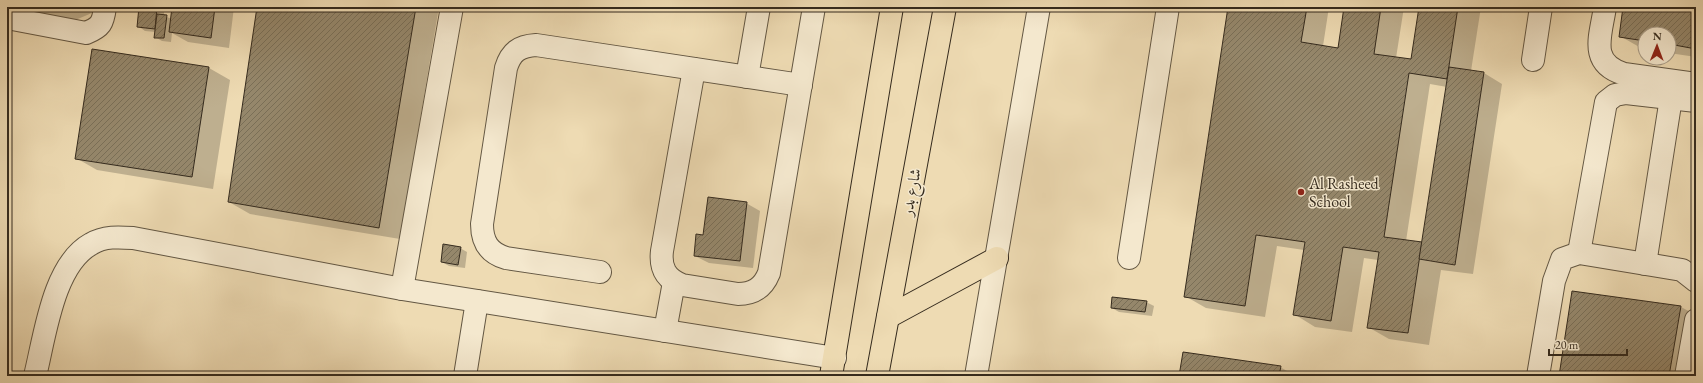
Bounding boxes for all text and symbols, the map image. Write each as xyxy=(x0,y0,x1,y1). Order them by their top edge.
north arrow xyxy=(1637,26,1677,66)
text: N xyxy=(1653,29,1662,43)
street label: شارع بدر xyxy=(896,167,929,220)
place label: Al Rasheed School xyxy=(1308,173,1379,212)
marker: Al Rasheed School xyxy=(1296,187,1306,197)
scale bar xyxy=(1549,331,1627,357)
text: 20 m xyxy=(1555,337,1579,353)

